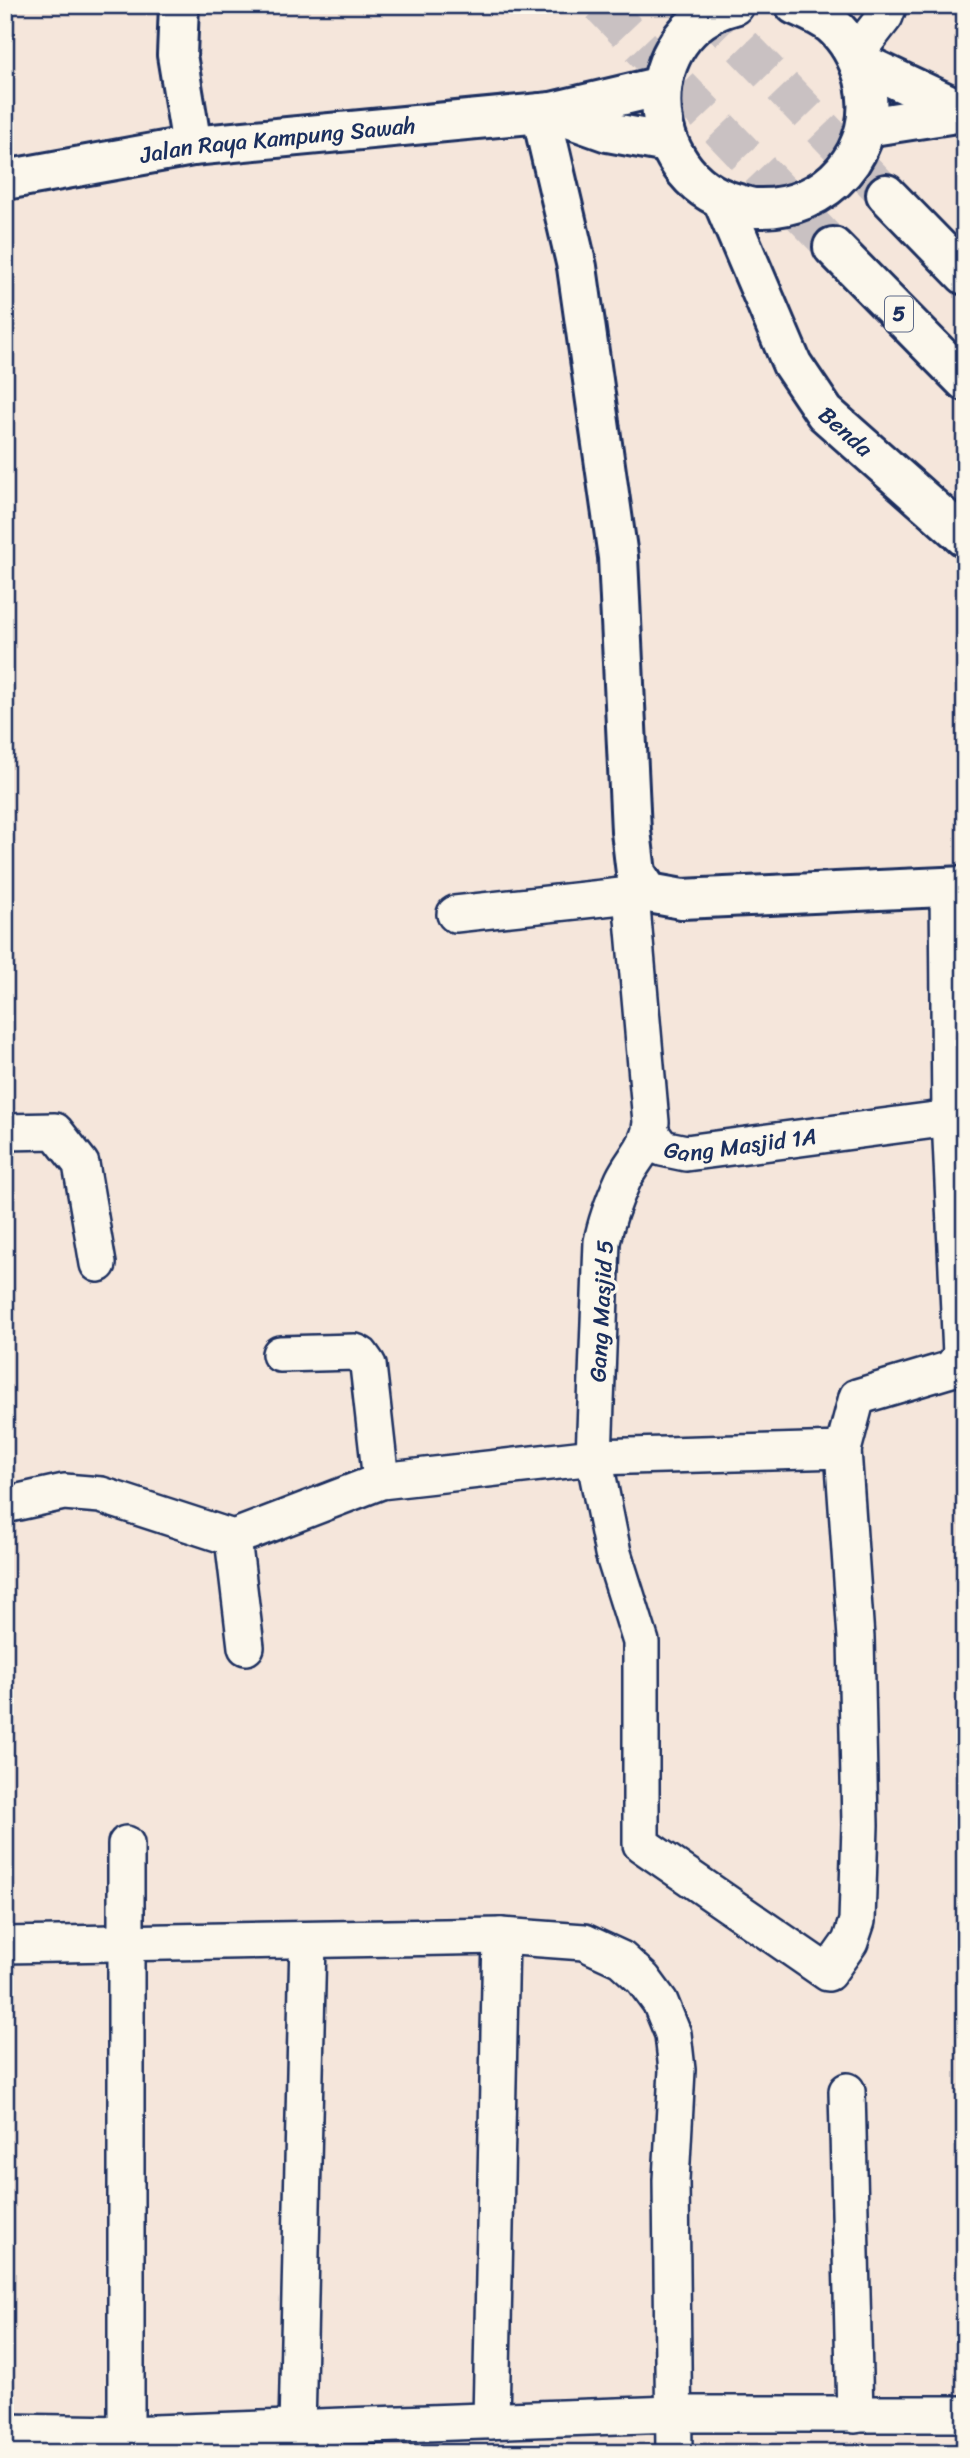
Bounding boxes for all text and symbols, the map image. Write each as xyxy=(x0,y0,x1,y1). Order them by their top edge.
street label: Jalan Raya Kampung Sawah xyxy=(136,105,417,176)
road number: 5 xyxy=(885,296,913,332)
street label: Benda xyxy=(808,396,883,468)
street label: Gang Masjid 1A xyxy=(660,1116,819,1174)
street label: Gang Masjid 5 xyxy=(577,1239,626,1383)

